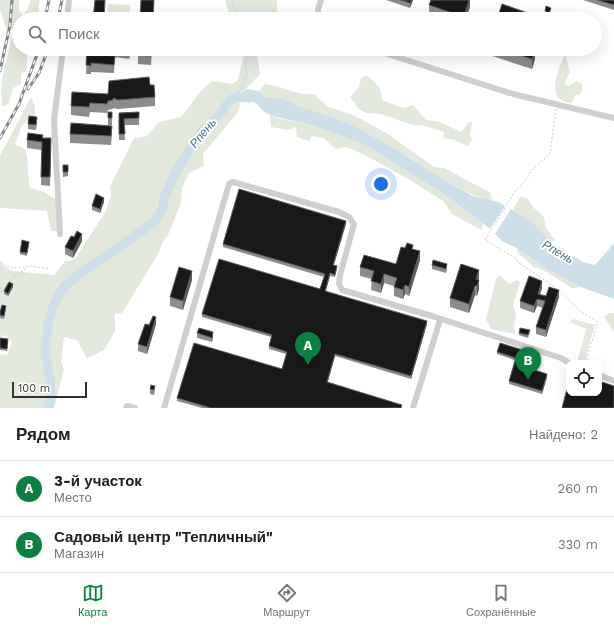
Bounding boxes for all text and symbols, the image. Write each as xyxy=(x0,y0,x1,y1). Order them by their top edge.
search box xyxy=(12,12,602,56)
icon: search xyxy=(26,23,48,45)
text: Поиск xyxy=(58,25,100,43)
water label: Рпень xyxy=(187,115,219,151)
your location xyxy=(371,174,391,194)
water label: Рпень xyxy=(540,237,576,267)
pin: A xyxy=(295,332,321,365)
pin: B xyxy=(515,347,541,380)
map controls xyxy=(566,360,602,396)
button: locate xyxy=(566,360,602,396)
scale bar xyxy=(12,380,87,399)
text: 100 m xyxy=(18,382,50,395)
text: Рядом xyxy=(16,424,71,444)
text: Найдено: 2 xyxy=(529,427,598,442)
text: 3-й участок xyxy=(54,472,142,490)
text: A xyxy=(25,481,33,496)
text: 260 m xyxy=(558,481,598,496)
text: Место xyxy=(54,490,92,505)
text: Садовый центр "Тепличный" xyxy=(54,528,273,546)
text: B xyxy=(25,537,33,552)
text: 330 m xyxy=(558,537,598,552)
text: Магазин xyxy=(54,546,104,561)
tab: Карта xyxy=(78,582,107,619)
tab: Маршрут xyxy=(263,582,310,619)
tab: Сохранённые xyxy=(466,582,536,619)

